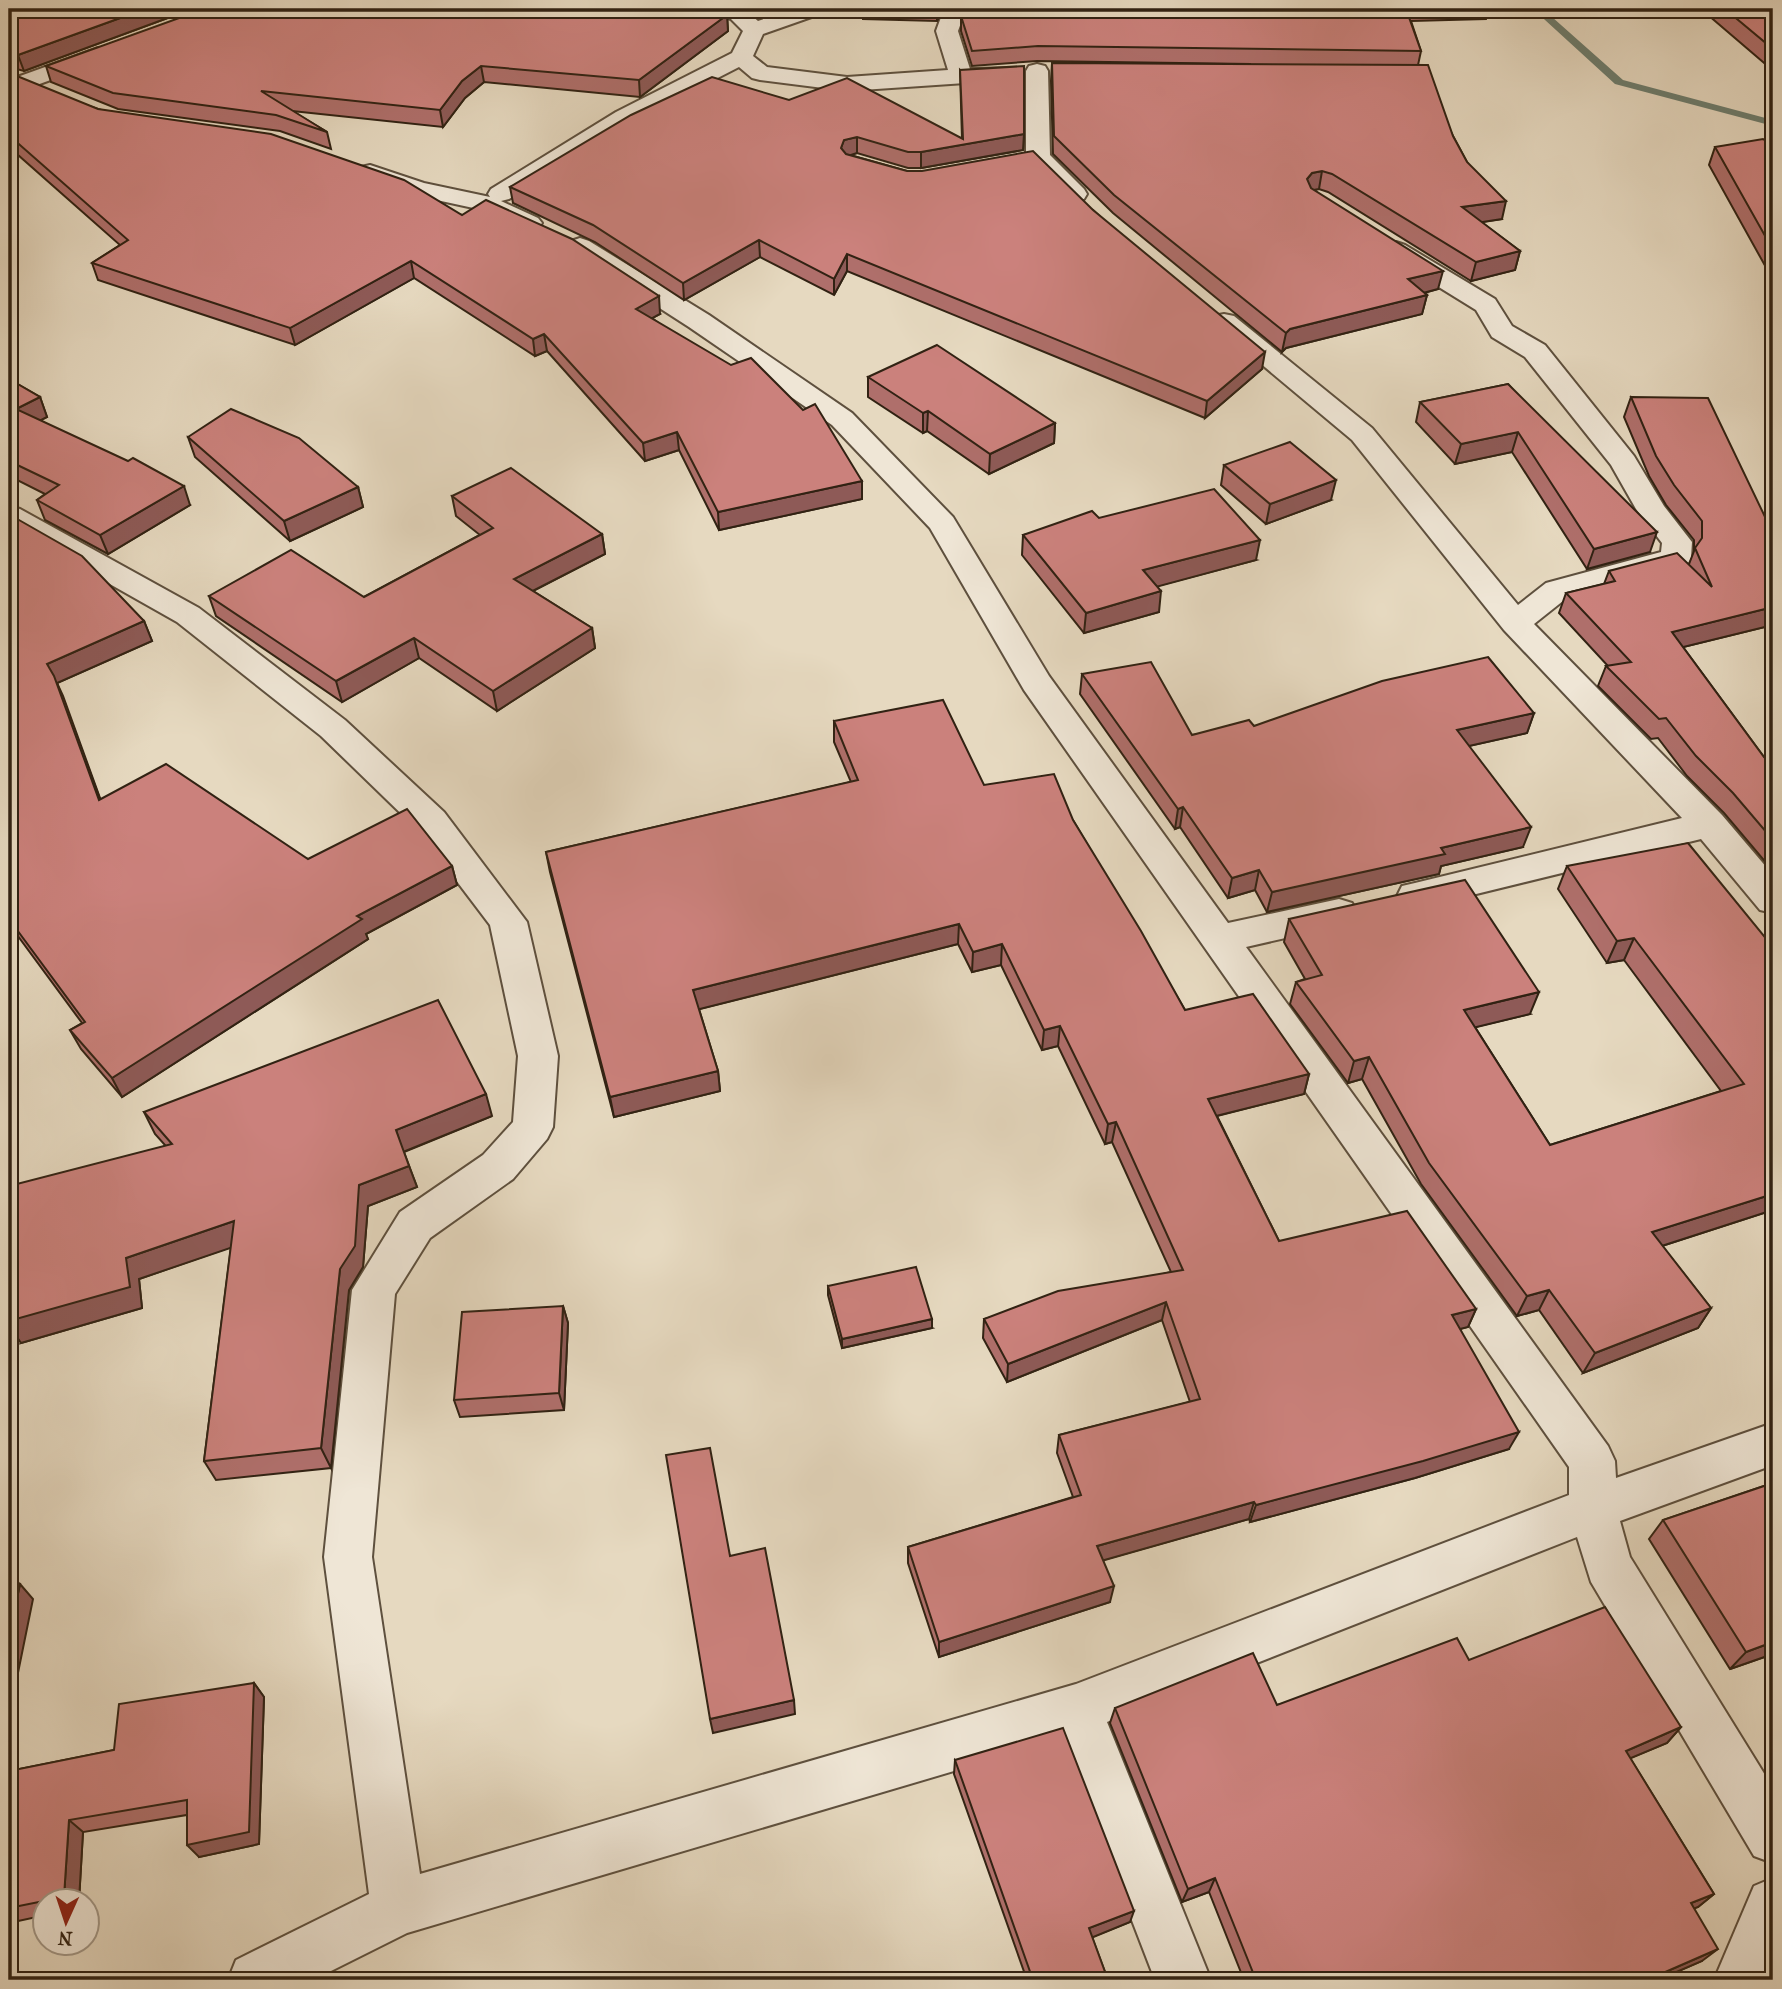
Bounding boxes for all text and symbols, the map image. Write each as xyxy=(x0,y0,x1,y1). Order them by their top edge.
north arrow xyxy=(32,1888,102,1958)
text: N xyxy=(57,1927,73,1949)

